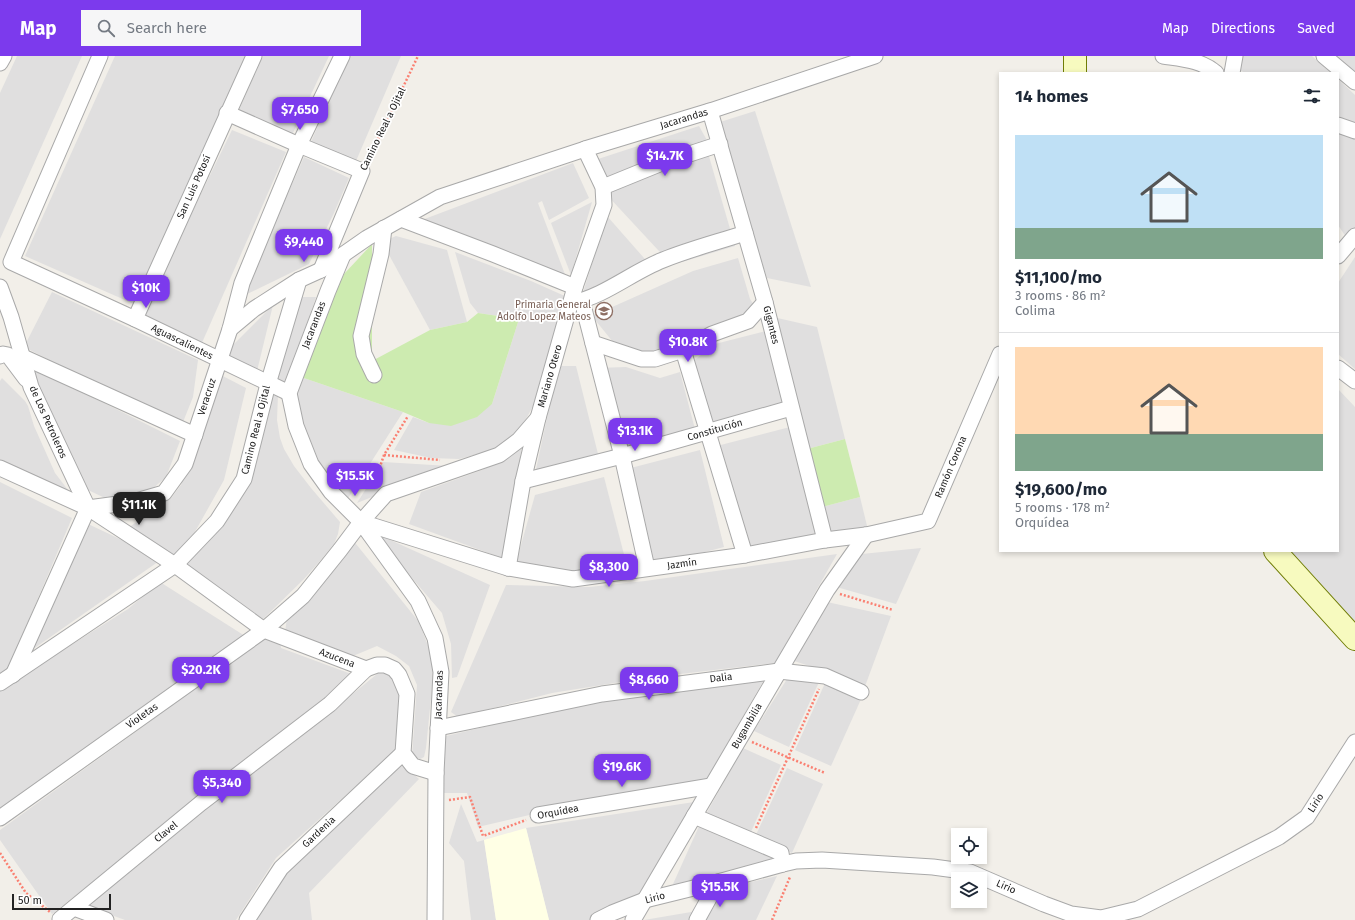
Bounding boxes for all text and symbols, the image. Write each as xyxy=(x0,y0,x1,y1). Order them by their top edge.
search box xyxy=(81,10,361,46)
text: Map xyxy=(20,17,57,40)
icon: search xyxy=(95,17,117,39)
text: Search here xyxy=(127,19,207,37)
text: Map xyxy=(1162,20,1189,37)
text: Directions xyxy=(1211,20,1275,37)
text: Saved xyxy=(1297,20,1335,37)
street label: Camino Real a Ojital xyxy=(358,85,408,173)
icon: filters xyxy=(1301,85,1323,107)
text: 14 homes xyxy=(1015,86,1088,107)
pin: $7,650 xyxy=(267,97,333,131)
text: $7,650 xyxy=(281,102,319,117)
street label: Jacarandas xyxy=(659,106,710,132)
pin: $14.7K xyxy=(632,143,698,177)
text: $14.7K xyxy=(646,148,684,163)
street label: San Luis Potosí xyxy=(174,153,213,221)
icon: home xyxy=(1133,161,1205,233)
pin: $9,440 xyxy=(271,229,337,263)
text: $9,440 xyxy=(284,234,324,249)
text: $11,100/mo xyxy=(1015,267,1102,288)
pin: $10K xyxy=(122,275,170,309)
text: $10K xyxy=(132,280,160,295)
text: 3 rooms · 86 m² xyxy=(1015,288,1106,303)
street label: Jacarandas xyxy=(300,299,329,350)
place label: Primaria General Adolfo Lopez Mateos xyxy=(497,299,591,323)
school or university icon: Primaria General Adolfo Lopez Mateos xyxy=(594,301,614,321)
text: Colima xyxy=(1015,303,1055,318)
street label: Gigantes xyxy=(760,305,782,346)
street label: Aguascalientes xyxy=(149,322,215,362)
pin: $10.8K xyxy=(655,329,721,363)
text: $10.8K xyxy=(668,334,708,349)
street label: Mariano Otero xyxy=(535,343,565,409)
icon: home xyxy=(1133,373,1205,445)
street label: Veracruz xyxy=(195,376,219,417)
street label: de Los Petroleros xyxy=(27,384,70,461)
street label: Camino Real a Ojital xyxy=(239,384,273,476)
street label: Constitución xyxy=(686,416,744,444)
pin: $13.1K xyxy=(602,418,668,452)
text: $13.1K xyxy=(617,423,653,438)
street label: Ramón Corona xyxy=(933,434,969,500)
pin: $15.5K xyxy=(322,463,388,497)
text: $15.5K xyxy=(336,468,374,483)
text: $19,600/mo xyxy=(1015,479,1107,500)
pin: $11.1K xyxy=(106,492,172,526)
text: $11.1K xyxy=(122,497,156,512)
text: 5 rooms · 178 m² xyxy=(1015,500,1110,515)
text: Orquídea xyxy=(1015,515,1069,530)
pin: $8,300 xyxy=(576,554,642,588)
street label: Jazmín xyxy=(666,555,698,572)
text: $8,300 xyxy=(589,559,629,574)
street label: Azucena xyxy=(318,646,356,670)
pin: $20.2K xyxy=(168,657,234,691)
text: $20.2K xyxy=(181,662,221,677)
pin: $8,660 xyxy=(616,667,682,701)
street label: Jacarandas xyxy=(432,670,446,720)
street label: Dalia xyxy=(709,671,733,685)
text: $8,660 xyxy=(629,672,669,687)
street label: Violetas xyxy=(124,701,160,731)
street label: Bugambilia xyxy=(729,701,765,751)
pin: $19.6K xyxy=(589,754,655,788)
text: $19.6K xyxy=(603,759,641,774)
pin: $5,340 xyxy=(189,770,255,804)
text: $5,340 xyxy=(202,775,242,790)
street label: Lirio xyxy=(1305,791,1327,815)
street label: Orquídea xyxy=(536,801,580,822)
street label: Gardenia xyxy=(300,814,338,850)
street label: Clavel xyxy=(152,819,180,845)
map controls xyxy=(951,828,987,908)
button: locate xyxy=(951,828,987,864)
button: layers xyxy=(951,872,987,908)
pin: $15.5K xyxy=(687,874,753,908)
street label: Lirio xyxy=(994,877,1018,897)
text: $15.5K xyxy=(701,879,739,894)
street label: Lirio xyxy=(644,890,667,906)
scale bar xyxy=(12,892,111,911)
text: 50 m xyxy=(18,894,42,907)

